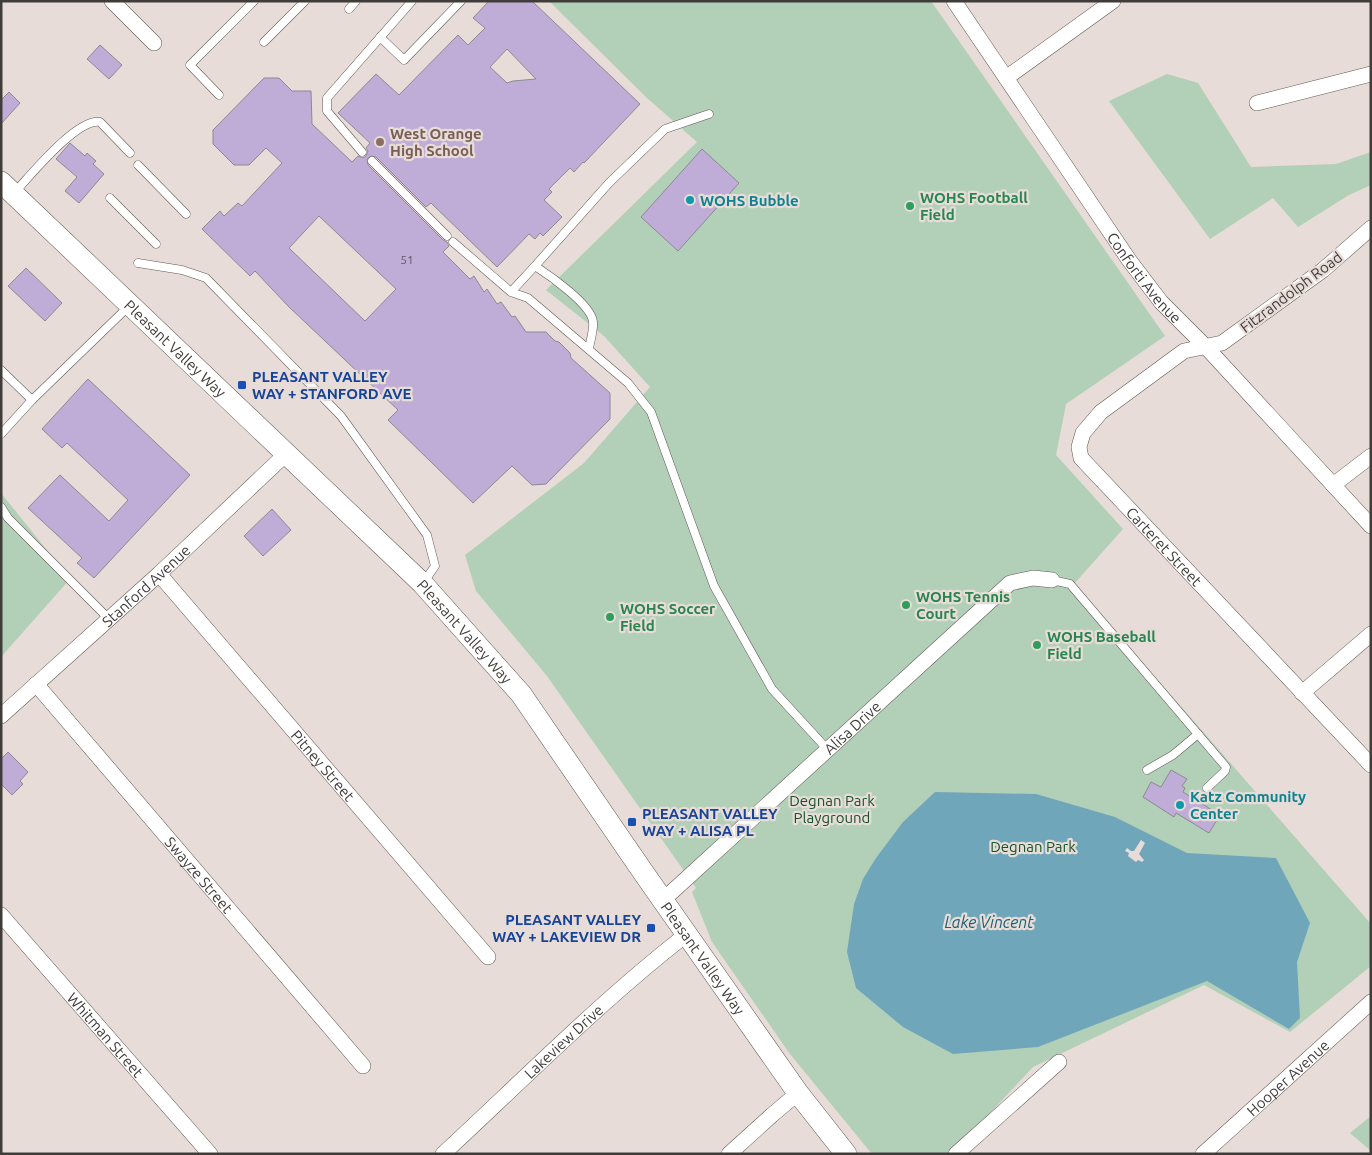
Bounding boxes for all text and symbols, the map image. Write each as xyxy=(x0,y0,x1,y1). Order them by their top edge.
place label: West Orange High School xyxy=(390,125,482,159)
marker: West Orange High School xyxy=(374,136,386,148)
place label: WOHS Football Field xyxy=(920,189,1028,223)
place label: WOHS Bubble xyxy=(700,192,799,209)
marker: WOHS Bubble xyxy=(684,194,696,206)
marker: WOHS Football Field xyxy=(904,200,916,212)
street label: Conforti Avenue xyxy=(1104,229,1185,326)
street label: Fitzrandolph Road xyxy=(1237,248,1345,336)
house number: 51 xyxy=(400,253,414,266)
street label: Pleasant Valley Way xyxy=(121,296,230,400)
place label: PLEASANT VALLEY WAY + STANFORD AVE xyxy=(252,368,411,402)
marker: PLEASANT VALLEY WAY + STANFORD AVE xyxy=(236,379,248,391)
street label: Carteret Street xyxy=(1123,503,1206,589)
street label: Stanford Avenue xyxy=(98,541,193,630)
street label: Pleasant Valley Way xyxy=(414,576,516,687)
place label: WOHS Tennis Court xyxy=(916,588,1010,622)
marker: WOHS Tennis Court xyxy=(900,599,912,611)
place label: WOHS Soccer Field xyxy=(620,600,716,634)
marker: WOHS Soccer Field xyxy=(604,611,616,623)
place label: WOHS Baseball Field xyxy=(1047,628,1156,662)
marker: WOHS Baseball Field xyxy=(1031,639,1043,651)
street label: Alisa Drive xyxy=(820,697,884,757)
street label: Pitney Street xyxy=(288,726,358,804)
place label: Katz Community Center xyxy=(1190,788,1306,822)
park label: Degnan Park Playground xyxy=(789,792,875,826)
marker: Katz Community Center xyxy=(1174,799,1186,811)
place label: PLEASANT VALLEY WAY + ALISA PL xyxy=(642,805,778,839)
marker: PLEASANT VALLEY WAY + ALISA PL xyxy=(626,816,638,828)
street label: Swayze Street xyxy=(162,833,237,916)
park label: Degnan Park xyxy=(990,838,1076,855)
street label: Pleasant Valley Way xyxy=(658,899,749,1018)
place label: PLEASANT VALLEY WAY + LAKEVIEW DR xyxy=(492,911,641,945)
water label: Lake Vincent xyxy=(945,913,1034,931)
marker: PLEASANT VALLEY WAY + LAKEVIEW DR xyxy=(645,922,657,934)
street label: Whitman Street xyxy=(64,989,147,1080)
street label: Lakeview Drive xyxy=(521,1001,606,1082)
street label: Hooper Avenue xyxy=(1243,1036,1332,1119)

